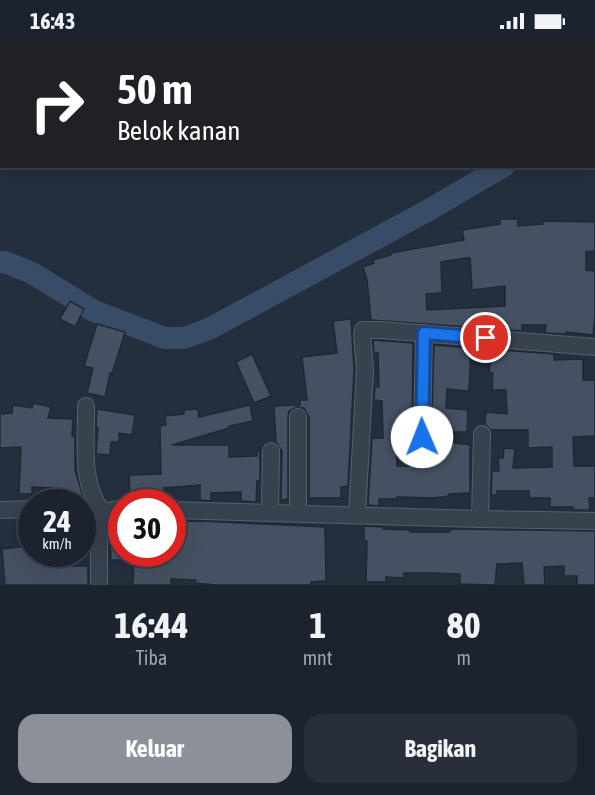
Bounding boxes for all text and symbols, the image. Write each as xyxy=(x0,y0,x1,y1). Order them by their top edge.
text: 16:43 xyxy=(30,8,75,34)
text: 50 m xyxy=(117,65,192,113)
icon: right xyxy=(18,66,96,144)
text: Belok kanan xyxy=(117,115,240,146)
pin xyxy=(460,312,511,363)
icon: arrive xyxy=(469,321,502,354)
position arrow xyxy=(390,405,454,469)
speed limit sign: 30 xyxy=(108,489,186,567)
text: 24 xyxy=(43,504,71,538)
text: km/h xyxy=(42,535,72,552)
text: 16:44 xyxy=(114,604,188,646)
text: 1 xyxy=(309,604,326,646)
text: 80 xyxy=(447,604,481,646)
text: Tiba xyxy=(135,646,167,669)
text: mnt xyxy=(303,646,333,669)
text: m xyxy=(457,646,471,669)
button: Keluar xyxy=(18,714,292,783)
button: Bagikan xyxy=(304,714,577,783)

